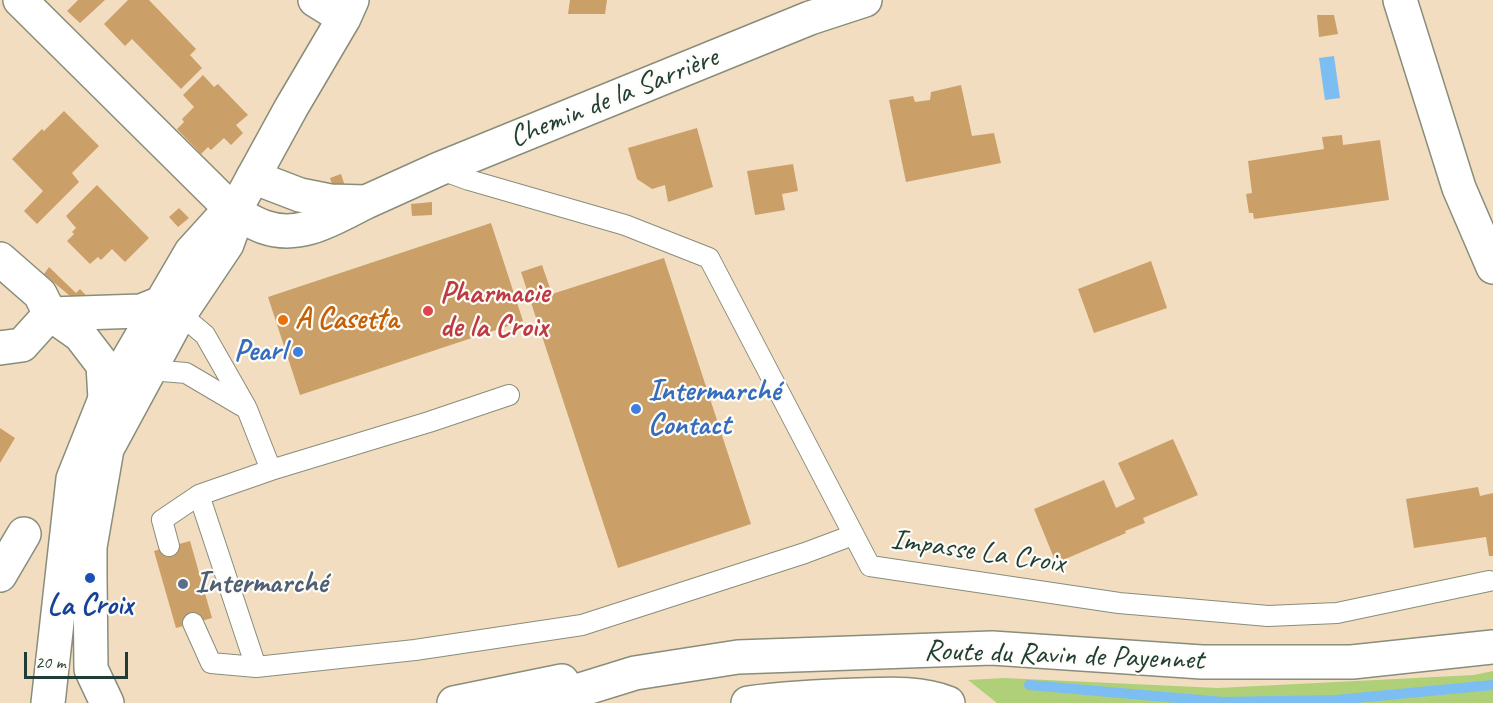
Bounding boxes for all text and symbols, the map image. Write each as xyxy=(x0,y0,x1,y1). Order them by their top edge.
street label: Chemin de la Sarrière xyxy=(504,40,724,156)
place label: Pharmacie de la Croix xyxy=(440,276,549,346)
place label: A Casetta xyxy=(295,302,398,338)
marker: Pharmacie de la Croix xyxy=(421,304,435,318)
marker: A Casetta xyxy=(276,313,290,327)
place label: Pearl xyxy=(234,334,286,370)
marker: Pearl xyxy=(291,345,305,359)
place label: Intermarché Contact xyxy=(648,374,780,444)
marker: Intermarché Contact xyxy=(629,402,643,416)
street label: Impasse La Croix xyxy=(889,522,1067,582)
place label: Intermarché xyxy=(195,566,327,602)
marker: La Croix xyxy=(83,571,97,585)
marker: Intermarché xyxy=(176,577,190,591)
place label: La Croix xyxy=(47,588,133,624)
street label: Route du Ravin de Payennet xyxy=(924,633,1204,679)
scale bar xyxy=(27,640,130,678)
text: 20 m xyxy=(35,651,66,673)

